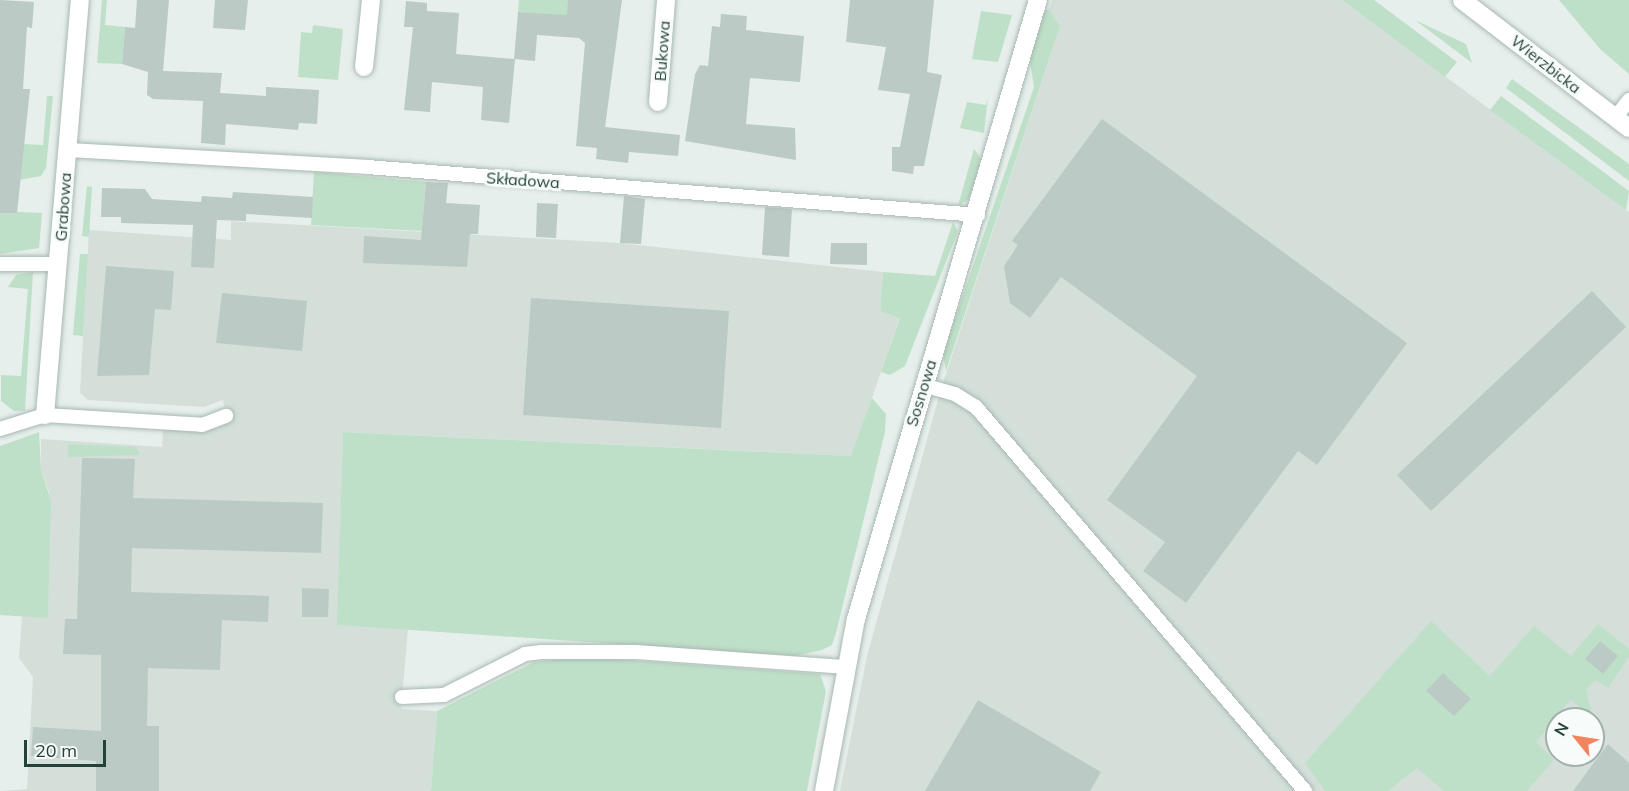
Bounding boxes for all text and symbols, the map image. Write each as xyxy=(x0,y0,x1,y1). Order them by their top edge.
street label: Bukowa xyxy=(650,20,674,82)
street label: Wierzbicka xyxy=(1507,31,1585,97)
street label: Składowa xyxy=(486,168,560,192)
street label: Grabowa xyxy=(51,172,75,242)
street label: Sosnowa xyxy=(902,357,940,429)
north arrow xyxy=(1545,707,1605,767)
text: N xyxy=(1549,719,1573,739)
scale bar xyxy=(27,728,110,766)
text: 20 m xyxy=(35,739,77,762)

